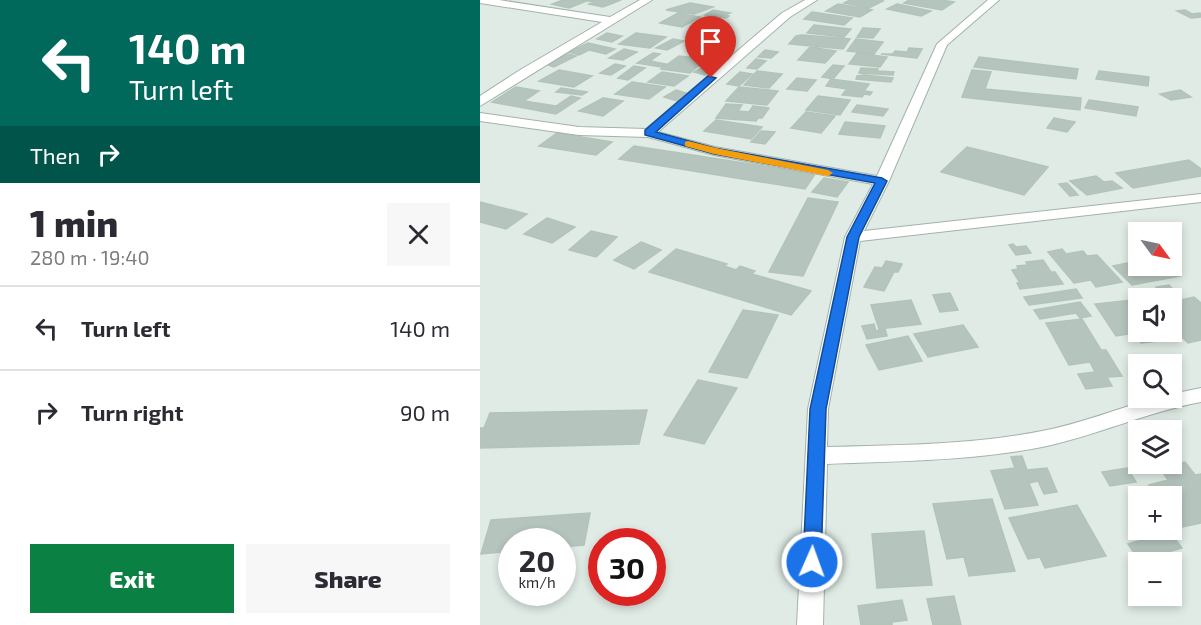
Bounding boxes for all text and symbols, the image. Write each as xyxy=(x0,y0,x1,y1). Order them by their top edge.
pin xyxy=(685,16,736,78)
text: 140 m xyxy=(129,22,246,72)
icon: left xyxy=(30,24,108,102)
icon: arrive xyxy=(694,25,727,58)
text: Turn left xyxy=(129,73,233,105)
icon: right xyxy=(92,138,125,171)
text: Then xyxy=(30,142,80,168)
text: 1 min xyxy=(30,201,118,244)
button: close xyxy=(387,203,450,266)
north arrow xyxy=(1128,222,1182,276)
map controls xyxy=(1128,222,1182,606)
text: 280 m · 19:40 xyxy=(30,245,150,269)
button: sound xyxy=(1128,288,1182,342)
icon: left xyxy=(30,312,63,345)
text: Turn left xyxy=(81,315,170,341)
text: 140 m xyxy=(390,315,450,341)
button: search xyxy=(1128,354,1182,408)
icon: right xyxy=(30,396,63,429)
text: Turn right xyxy=(81,399,183,425)
text: 90 m xyxy=(400,399,450,425)
button: layers xyxy=(1128,420,1182,474)
button: + xyxy=(1128,486,1182,540)
speed limit sign: 30 xyxy=(588,528,666,606)
position arrow xyxy=(780,530,844,594)
text: 20 xyxy=(519,542,555,578)
button: Exit xyxy=(30,544,234,613)
button: Share xyxy=(246,544,450,613)
button: − xyxy=(1128,552,1182,606)
text: km/h xyxy=(518,573,556,591)

